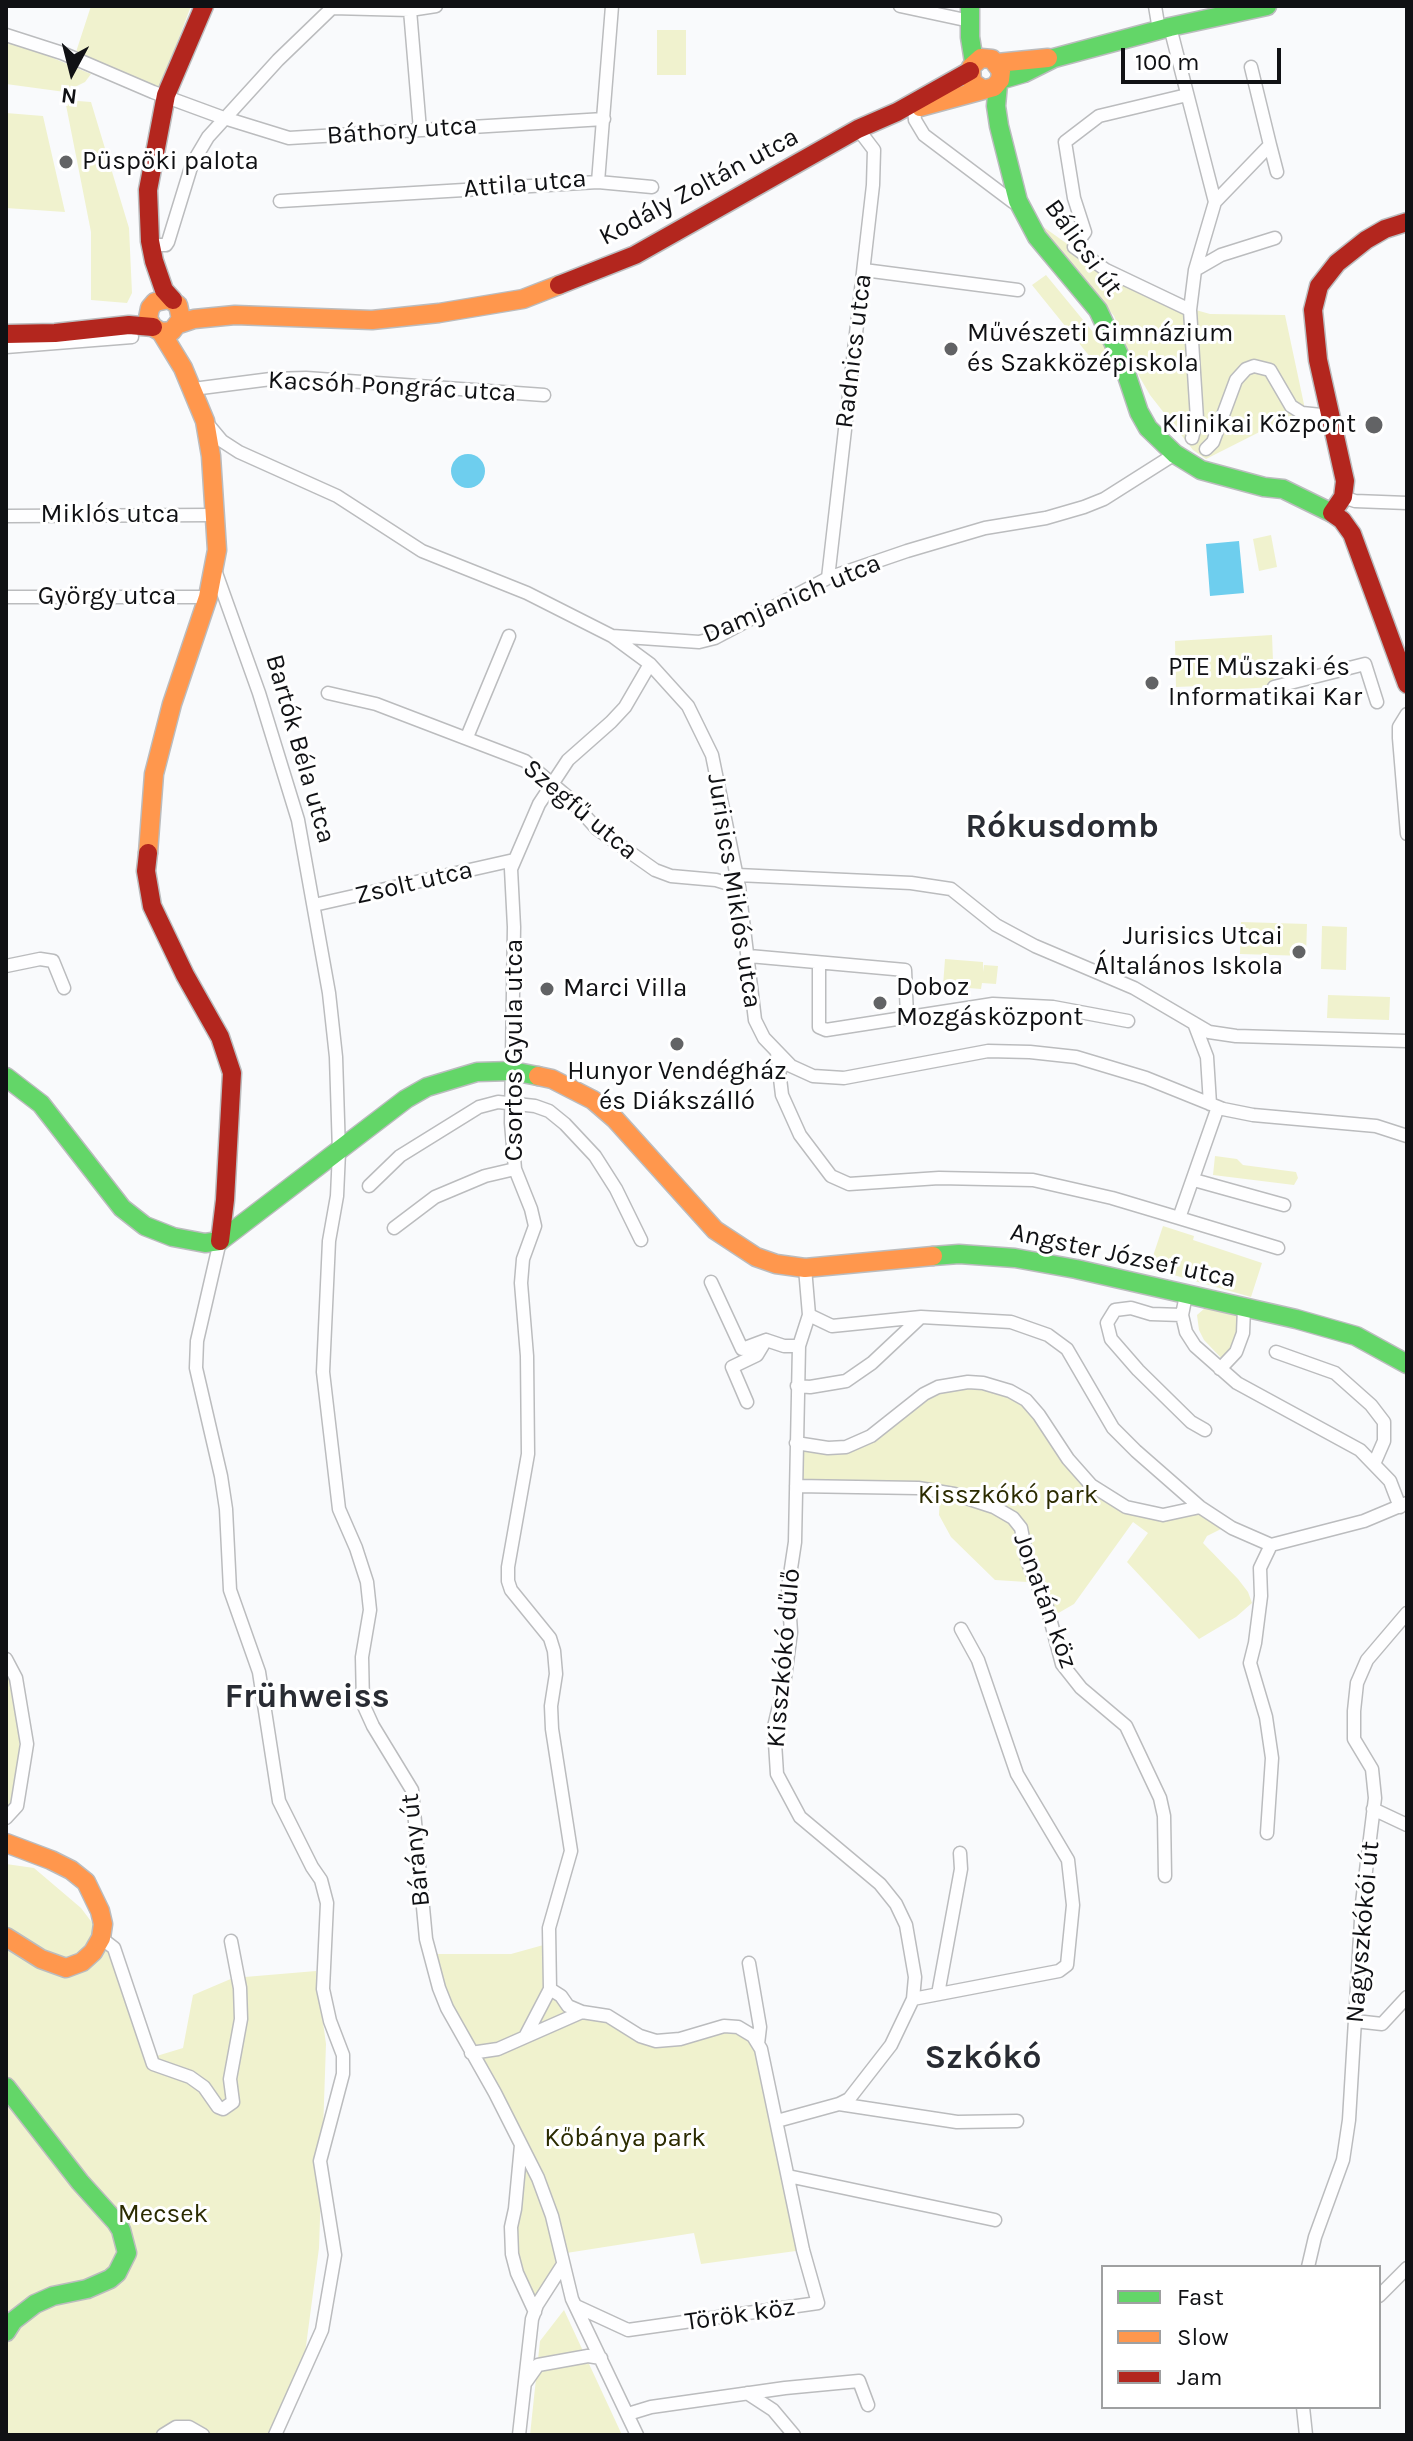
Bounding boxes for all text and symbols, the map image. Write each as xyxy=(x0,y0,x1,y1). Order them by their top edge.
north arrow xyxy=(32,32,112,112)
scale bar xyxy=(1125,32,1285,82)
text: 100 m xyxy=(1135,48,1200,76)
text: N xyxy=(60,82,78,110)
street label: Báthory utca xyxy=(326,110,478,152)
street label: Kodály Zoltán utca xyxy=(594,121,804,253)
place label: Püspöki palota xyxy=(82,146,259,178)
marker: Püspöki palota xyxy=(57,153,75,171)
street label: Attila utca xyxy=(462,163,588,205)
street label: Bálicsi út xyxy=(1037,194,1129,302)
street label: Radnics utca xyxy=(829,272,879,430)
place label: Művészeti Gimnázium és Szakközépiskola xyxy=(967,318,1233,380)
marker: Művészeti Gimnázium és Szakközépiskola xyxy=(942,340,960,358)
street label: Kacsóh Pongrác utca xyxy=(267,365,517,409)
place label: Klinikai Központ xyxy=(1162,409,1356,441)
marker: Klinikai Központ xyxy=(1363,414,1385,436)
street label: Miklós utca xyxy=(41,499,179,531)
street label: Damjanich utca xyxy=(698,547,886,651)
street label: György utca xyxy=(38,581,176,613)
street label: Bartók Béla utca xyxy=(258,651,342,847)
place label: PTE Műszaki és Informatikai Kar xyxy=(1168,652,1362,714)
marker: PTE Műszaki és Informatikai Kar xyxy=(1143,674,1161,692)
street label: Szegfű utca xyxy=(516,753,644,867)
street label: Jurisics Miklós utca xyxy=(700,771,768,1011)
district label: Rókusdomb xyxy=(965,807,1159,847)
street label: Zsolt utca xyxy=(352,854,476,912)
place label: Jurisics Utcai Általános Iskola xyxy=(1094,921,1283,982)
street label: Csortos Gyula utca xyxy=(499,939,531,1161)
marker: Jurisics Utcai Általános Iskola xyxy=(1290,943,1308,961)
place label: Doboz Mozgásközpont xyxy=(896,972,1083,1034)
place label: Marci Villa xyxy=(563,973,687,1005)
marker: Marci Villa xyxy=(538,980,556,998)
marker: Doboz Mozgásközpont xyxy=(871,994,889,1012)
marker: Hunyor Vendégház és Diákszálló xyxy=(668,1035,686,1053)
place label: Hunyor Vendégház és Diákszálló xyxy=(567,1056,787,1118)
street label: Angster József utca xyxy=(1007,1217,1239,1295)
park label: Kisszkókó park xyxy=(918,1480,1098,1512)
street label: Jonatán köz xyxy=(1006,1529,1084,1673)
street label: Kisszkókó dűlő xyxy=(761,1567,807,1749)
district label: Frühweiss xyxy=(224,1677,390,1717)
street label: Bárány út xyxy=(395,1792,437,1908)
street label: Nagyszkókói út xyxy=(1340,1840,1386,2024)
district label: Szkókó xyxy=(924,2038,1042,2078)
park label: Kőbánya park xyxy=(544,2123,706,2155)
park label: Mecsek xyxy=(118,2199,208,2231)
legend xyxy=(1101,2265,1381,2409)
text: Fast xyxy=(1177,2283,1224,2311)
street label: Török köz xyxy=(683,2292,797,2338)
text: Slow xyxy=(1177,2323,1229,2351)
text: Jam xyxy=(1177,2363,1222,2391)

